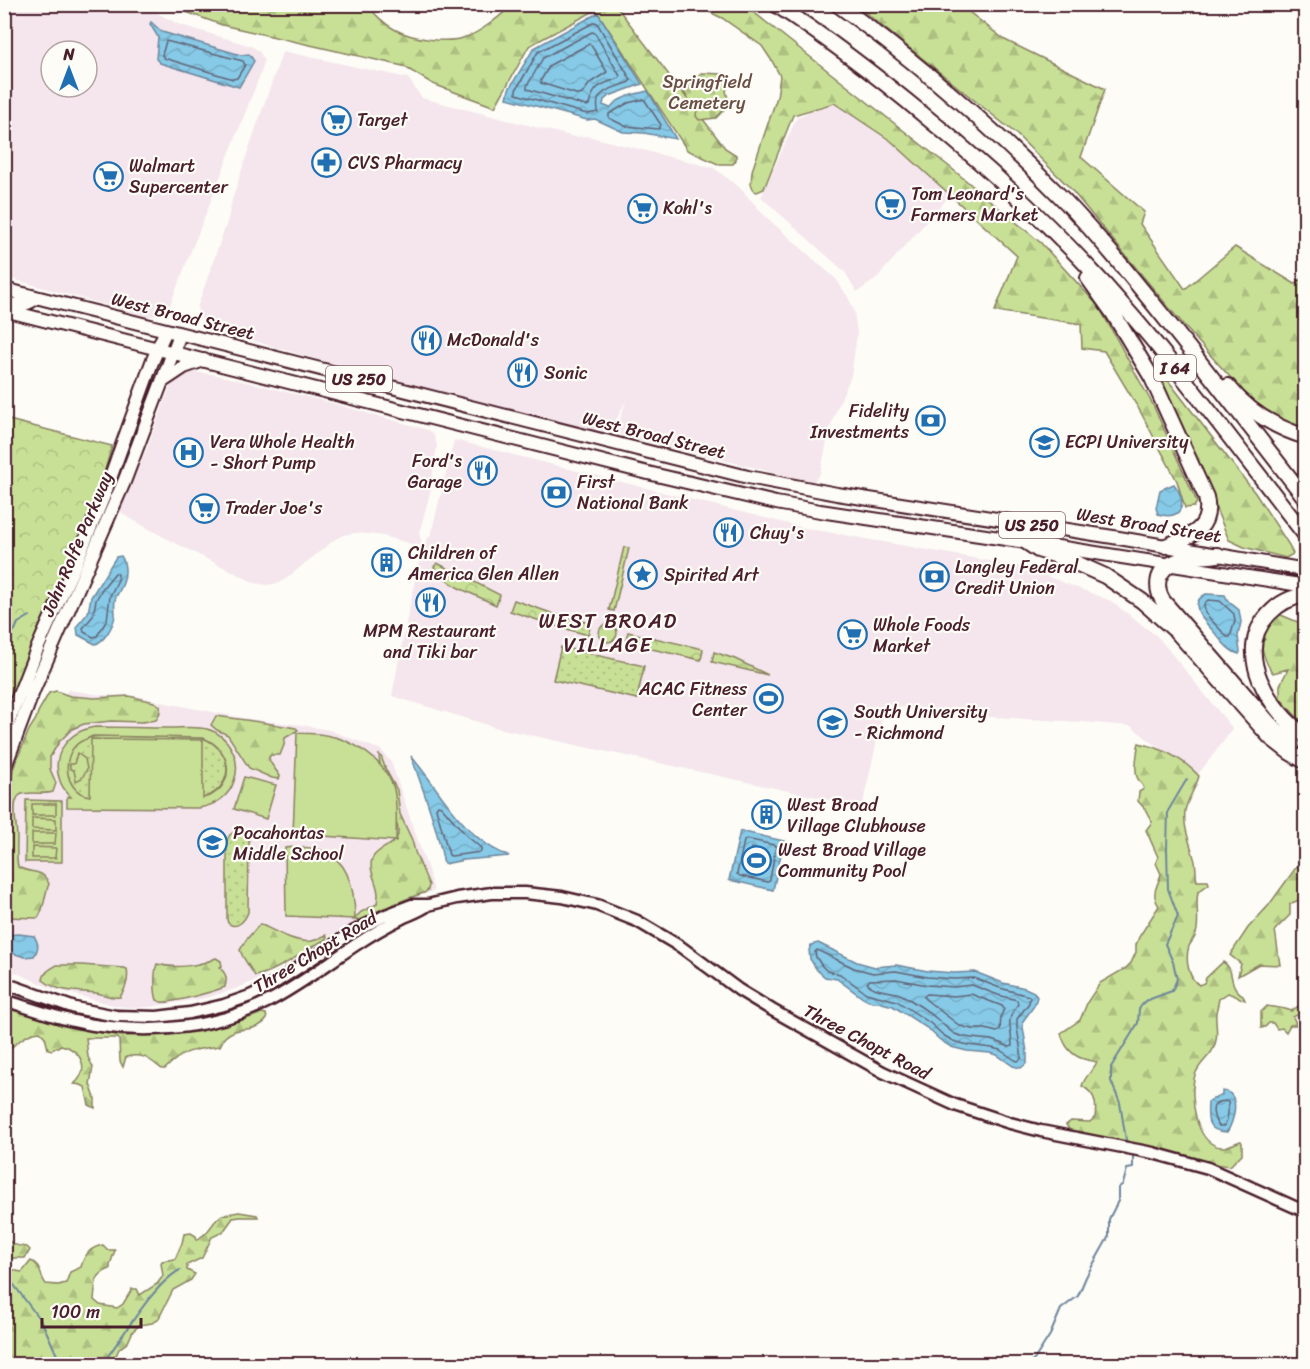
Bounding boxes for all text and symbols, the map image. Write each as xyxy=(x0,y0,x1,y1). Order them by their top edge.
north arrow xyxy=(39,39,99,99)
text: N xyxy=(62,40,75,69)
park label: Springfield Cemetery xyxy=(662,66,753,119)
supermarket icon: Target xyxy=(320,104,352,136)
place label: Target xyxy=(357,104,408,136)
pharmacy icon: CVS Pharmacy xyxy=(311,147,343,179)
place label: CVS Pharmacy xyxy=(348,147,463,179)
place label: Walmart Supercenter xyxy=(129,150,230,203)
supermarket icon: Walmart Supercenter xyxy=(92,160,124,192)
place label: Tom Leonard's Farmers Market xyxy=(911,178,1039,231)
supermarket icon: Tom Leonard's Farmers Market xyxy=(874,188,906,220)
supermarket icon: Kohl's xyxy=(626,192,658,224)
place label: Kohl's xyxy=(663,192,712,224)
street label: West Broad Street xyxy=(108,283,258,349)
restaurant icon: McDonald's xyxy=(410,324,442,356)
place label: McDonald's xyxy=(447,324,540,356)
road number: I 64 xyxy=(1154,355,1196,381)
restaurant icon: Sonic xyxy=(507,357,539,389)
place label: Sonic xyxy=(544,357,588,389)
road number: US 250 xyxy=(326,366,392,392)
place label: Fidelity Investments xyxy=(809,395,910,448)
street label: West Broad Street xyxy=(579,402,729,468)
bank icon: Fidelity Investments xyxy=(914,405,946,437)
place label: Vera Whole Health - Short Pump xyxy=(210,426,355,479)
school or university icon: ECPI University xyxy=(1028,426,1060,458)
place label: ECPI University xyxy=(1065,426,1189,458)
hospital icon: Vera Whole Health - Short Pump xyxy=(173,436,205,468)
place label: Ford's Garage xyxy=(408,445,463,498)
restaurant icon: Ford's Garage xyxy=(467,455,499,487)
street label: John Rolfe Parkway xyxy=(32,466,122,623)
place label: First National Bank xyxy=(577,466,689,519)
bank icon: First National Bank xyxy=(540,476,572,508)
supermarket icon: Trader Joe's xyxy=(188,492,220,524)
place label: Trader Joe's xyxy=(225,492,323,524)
street label: West Broad Street xyxy=(1074,498,1224,552)
road number: US 250 xyxy=(999,512,1065,538)
restaurant icon: Chuy's xyxy=(713,517,745,549)
place label: Chuy's xyxy=(750,517,804,549)
place label: Children of America Glen Allen xyxy=(407,537,559,590)
building icon: Children of America Glen Allen xyxy=(371,547,403,579)
place label: Langley Federal Credit Union xyxy=(955,551,1079,604)
place icon: Spirited Art xyxy=(627,559,659,591)
place label: Spirited Art xyxy=(664,559,759,591)
bank icon: Langley Federal Credit Union xyxy=(918,561,950,593)
restaurant icon: MPM Restaurant and Tiki bar xyxy=(414,586,446,618)
district label: WEST BROAD VILLAGE xyxy=(538,602,678,664)
place label: Whole Foods Market xyxy=(873,609,971,662)
place label: MPM Restaurant and Tiki bar xyxy=(363,615,497,668)
supermarket icon: Whole Foods Market xyxy=(836,619,868,651)
place label: ACAC Fitness Center xyxy=(638,673,749,726)
sports icon: ACAC Fitness Center xyxy=(752,683,784,715)
place label: South University - Richmond xyxy=(854,696,988,749)
school or university icon: South University - Richmond xyxy=(817,706,849,738)
place label: West Broad Village Clubhouse xyxy=(787,789,926,842)
building icon: West Broad Village Clubhouse xyxy=(750,799,782,831)
place label: Pocahontas Middle School xyxy=(233,817,344,870)
school or university icon: Pocahontas Middle School xyxy=(196,827,228,859)
place label: West Broad Village Community Pool xyxy=(778,834,926,887)
sports icon: West Broad Village Community Pool xyxy=(741,844,773,876)
street label: Three Chopt Road xyxy=(247,901,385,1002)
street label: Three Chopt Road xyxy=(798,995,938,1090)
scale bar xyxy=(42,1291,141,1329)
text: 100 m xyxy=(51,1296,100,1328)

